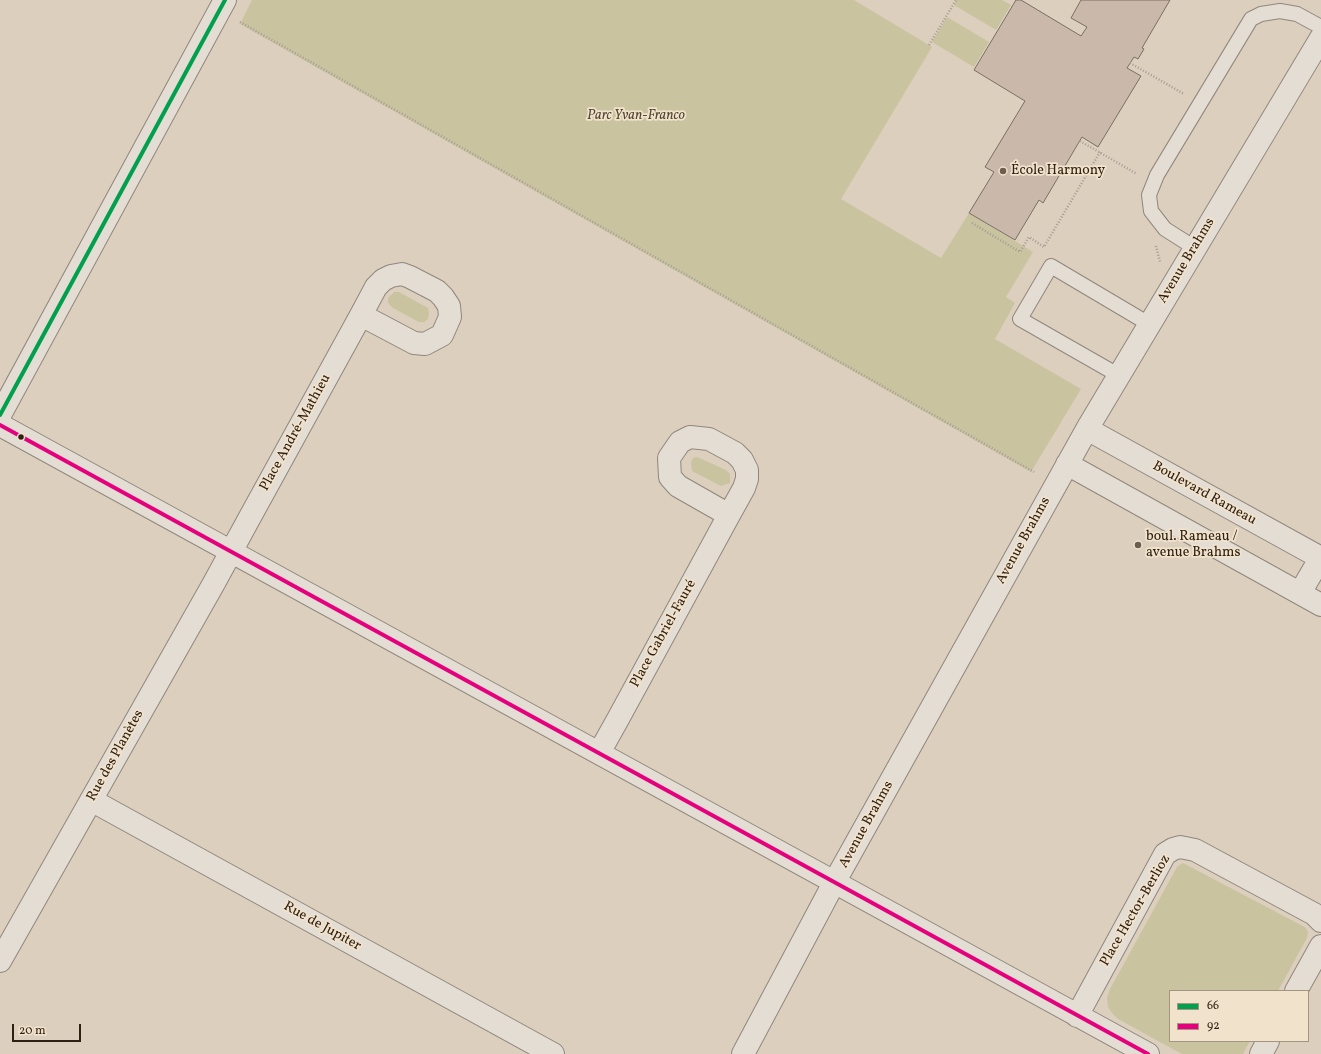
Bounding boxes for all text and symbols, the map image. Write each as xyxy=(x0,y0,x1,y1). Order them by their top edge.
park label: Parc Yvan-Franco xyxy=(587,108,685,124)
place label: École Harmony xyxy=(1011,163,1105,179)
marker: École Harmony xyxy=(998,166,1008,176)
street label: Avenue Brahms xyxy=(1155,215,1219,307)
street label: Place André-Mathieu xyxy=(257,372,335,494)
unlabelled marker xyxy=(16,432,26,442)
street label: Boulevard Rameau xyxy=(1149,459,1259,529)
street label: Avenue Brahms xyxy=(993,495,1055,587)
place label: boul. Rameau / avenue Brahms xyxy=(1146,529,1240,562)
marker: boul. Rameau / avenue Brahms xyxy=(1133,540,1143,550)
street label: Place Gabriel-Fauré xyxy=(627,577,701,691)
street label: Rue des Planètes xyxy=(84,707,148,805)
street label: Avenue Brahms xyxy=(836,779,898,871)
street label: Place Hector-Berlioz xyxy=(1097,852,1175,970)
street label: Rue de Jupiter xyxy=(280,899,364,955)
legend xyxy=(1169,990,1309,1042)
text: 66 xyxy=(1207,998,1219,1014)
scale bar xyxy=(14,1016,83,1042)
text: 92 xyxy=(1207,1018,1220,1034)
text: 20 m xyxy=(19,1023,46,1039)

